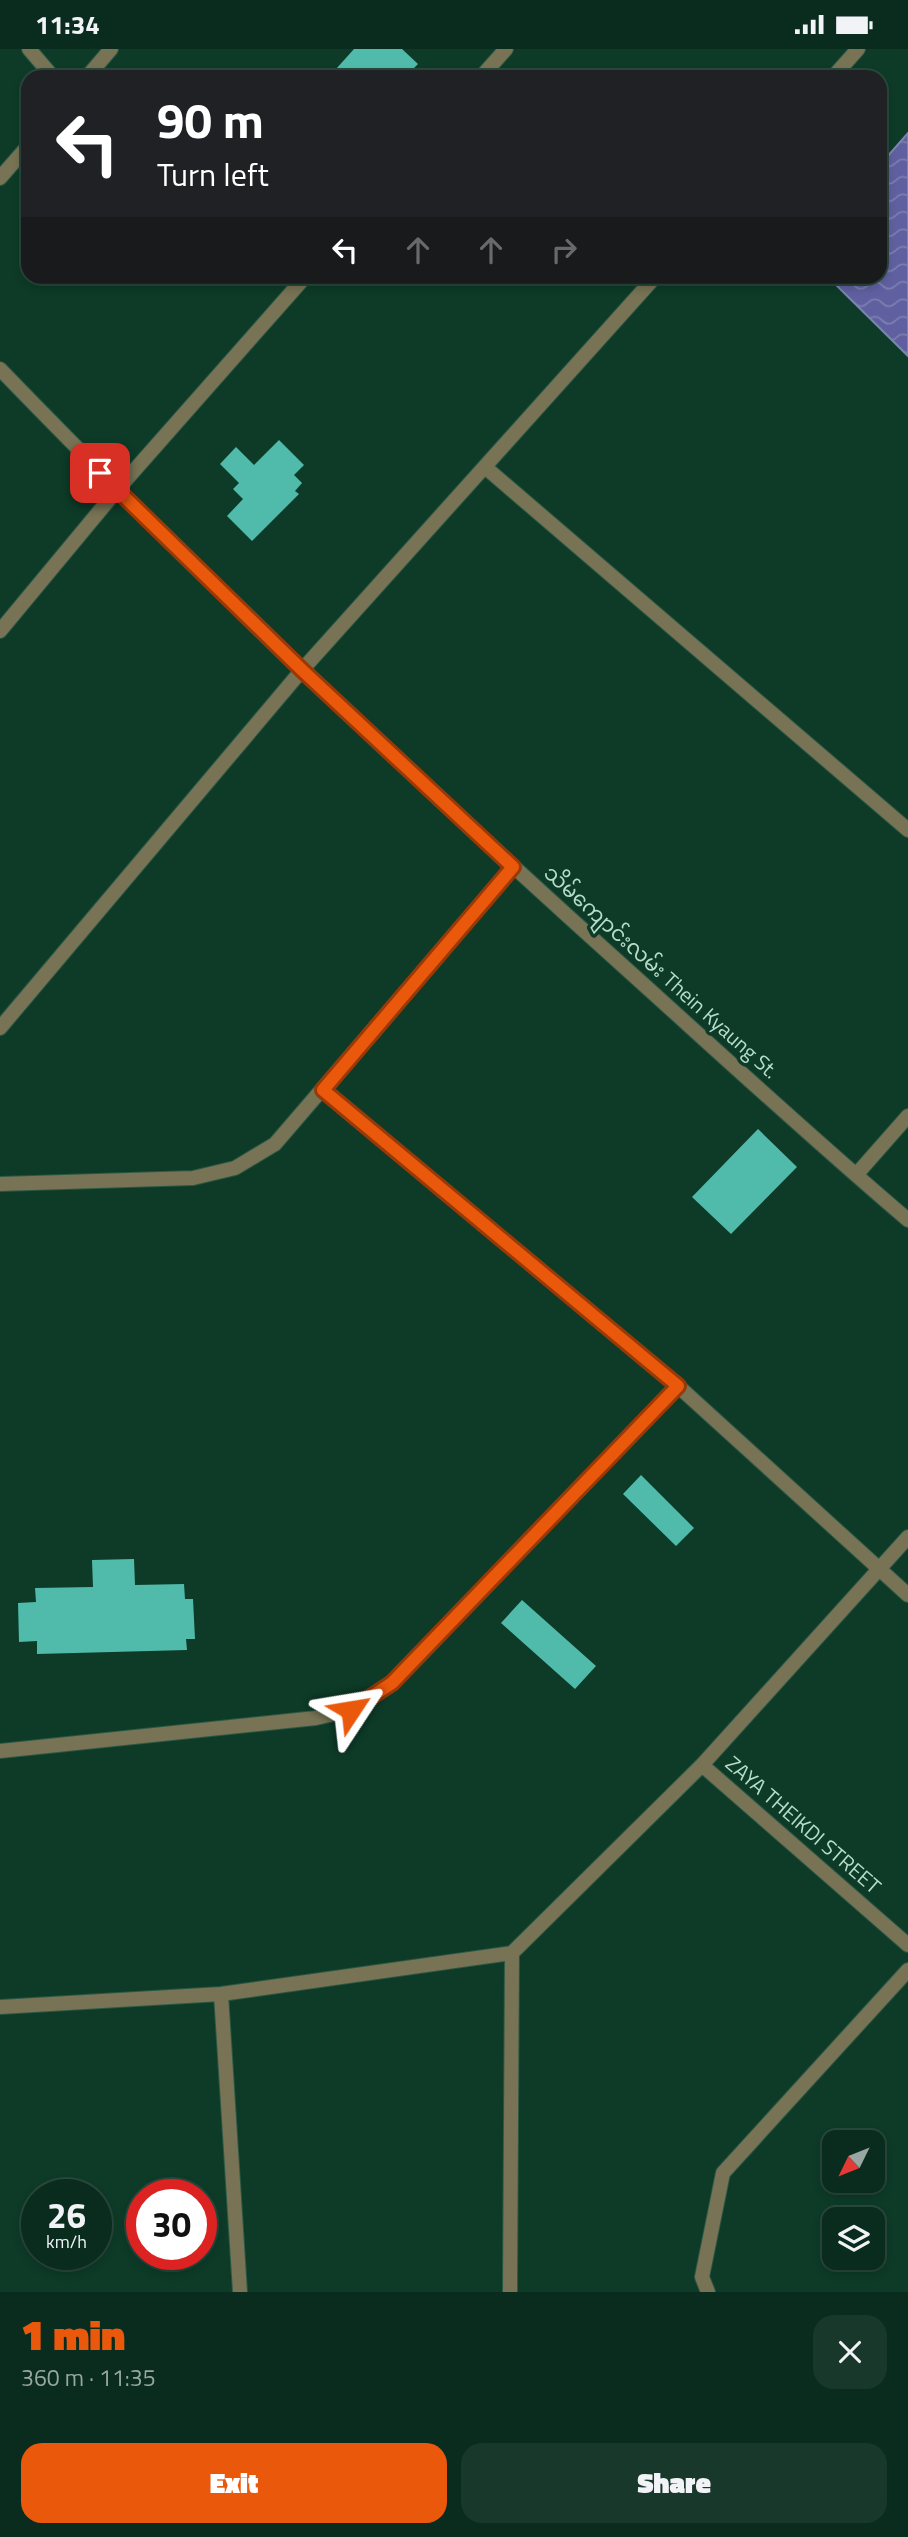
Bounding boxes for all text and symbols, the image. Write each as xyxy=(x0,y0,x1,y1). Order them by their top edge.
text: 11:34 xyxy=(35,5,100,44)
text: 90 m xyxy=(157,82,264,157)
icon: left xyxy=(42,98,133,189)
text: Turn left xyxy=(157,150,269,198)
icon: left xyxy=(326,231,364,269)
icon: ahead xyxy=(399,231,437,269)
icon: ahead xyxy=(472,231,510,269)
icon: right xyxy=(545,231,583,269)
pin xyxy=(70,443,130,503)
icon: arrive xyxy=(81,454,119,492)
street label: သိမ်ကျောင်းလမ်း Thein Kyaung St. xyxy=(535,857,786,1088)
position arrow xyxy=(314,1673,388,1747)
street label: ZAYA THEIKDI STREET xyxy=(719,1748,889,1901)
north arrow xyxy=(822,2130,886,2193)
map controls xyxy=(822,2130,885,2270)
speed limit sign: 30 xyxy=(126,2179,217,2270)
text: 26 xyxy=(47,2188,86,2242)
button: layers xyxy=(822,2207,885,2270)
text: km/h xyxy=(46,2228,87,2255)
text: 1 min xyxy=(21,2302,125,2366)
button: close xyxy=(813,2315,887,2389)
text: 360 m · 11:35 xyxy=(21,2360,156,2395)
button: Exit xyxy=(21,2443,447,2523)
button: Share xyxy=(461,2443,887,2523)

